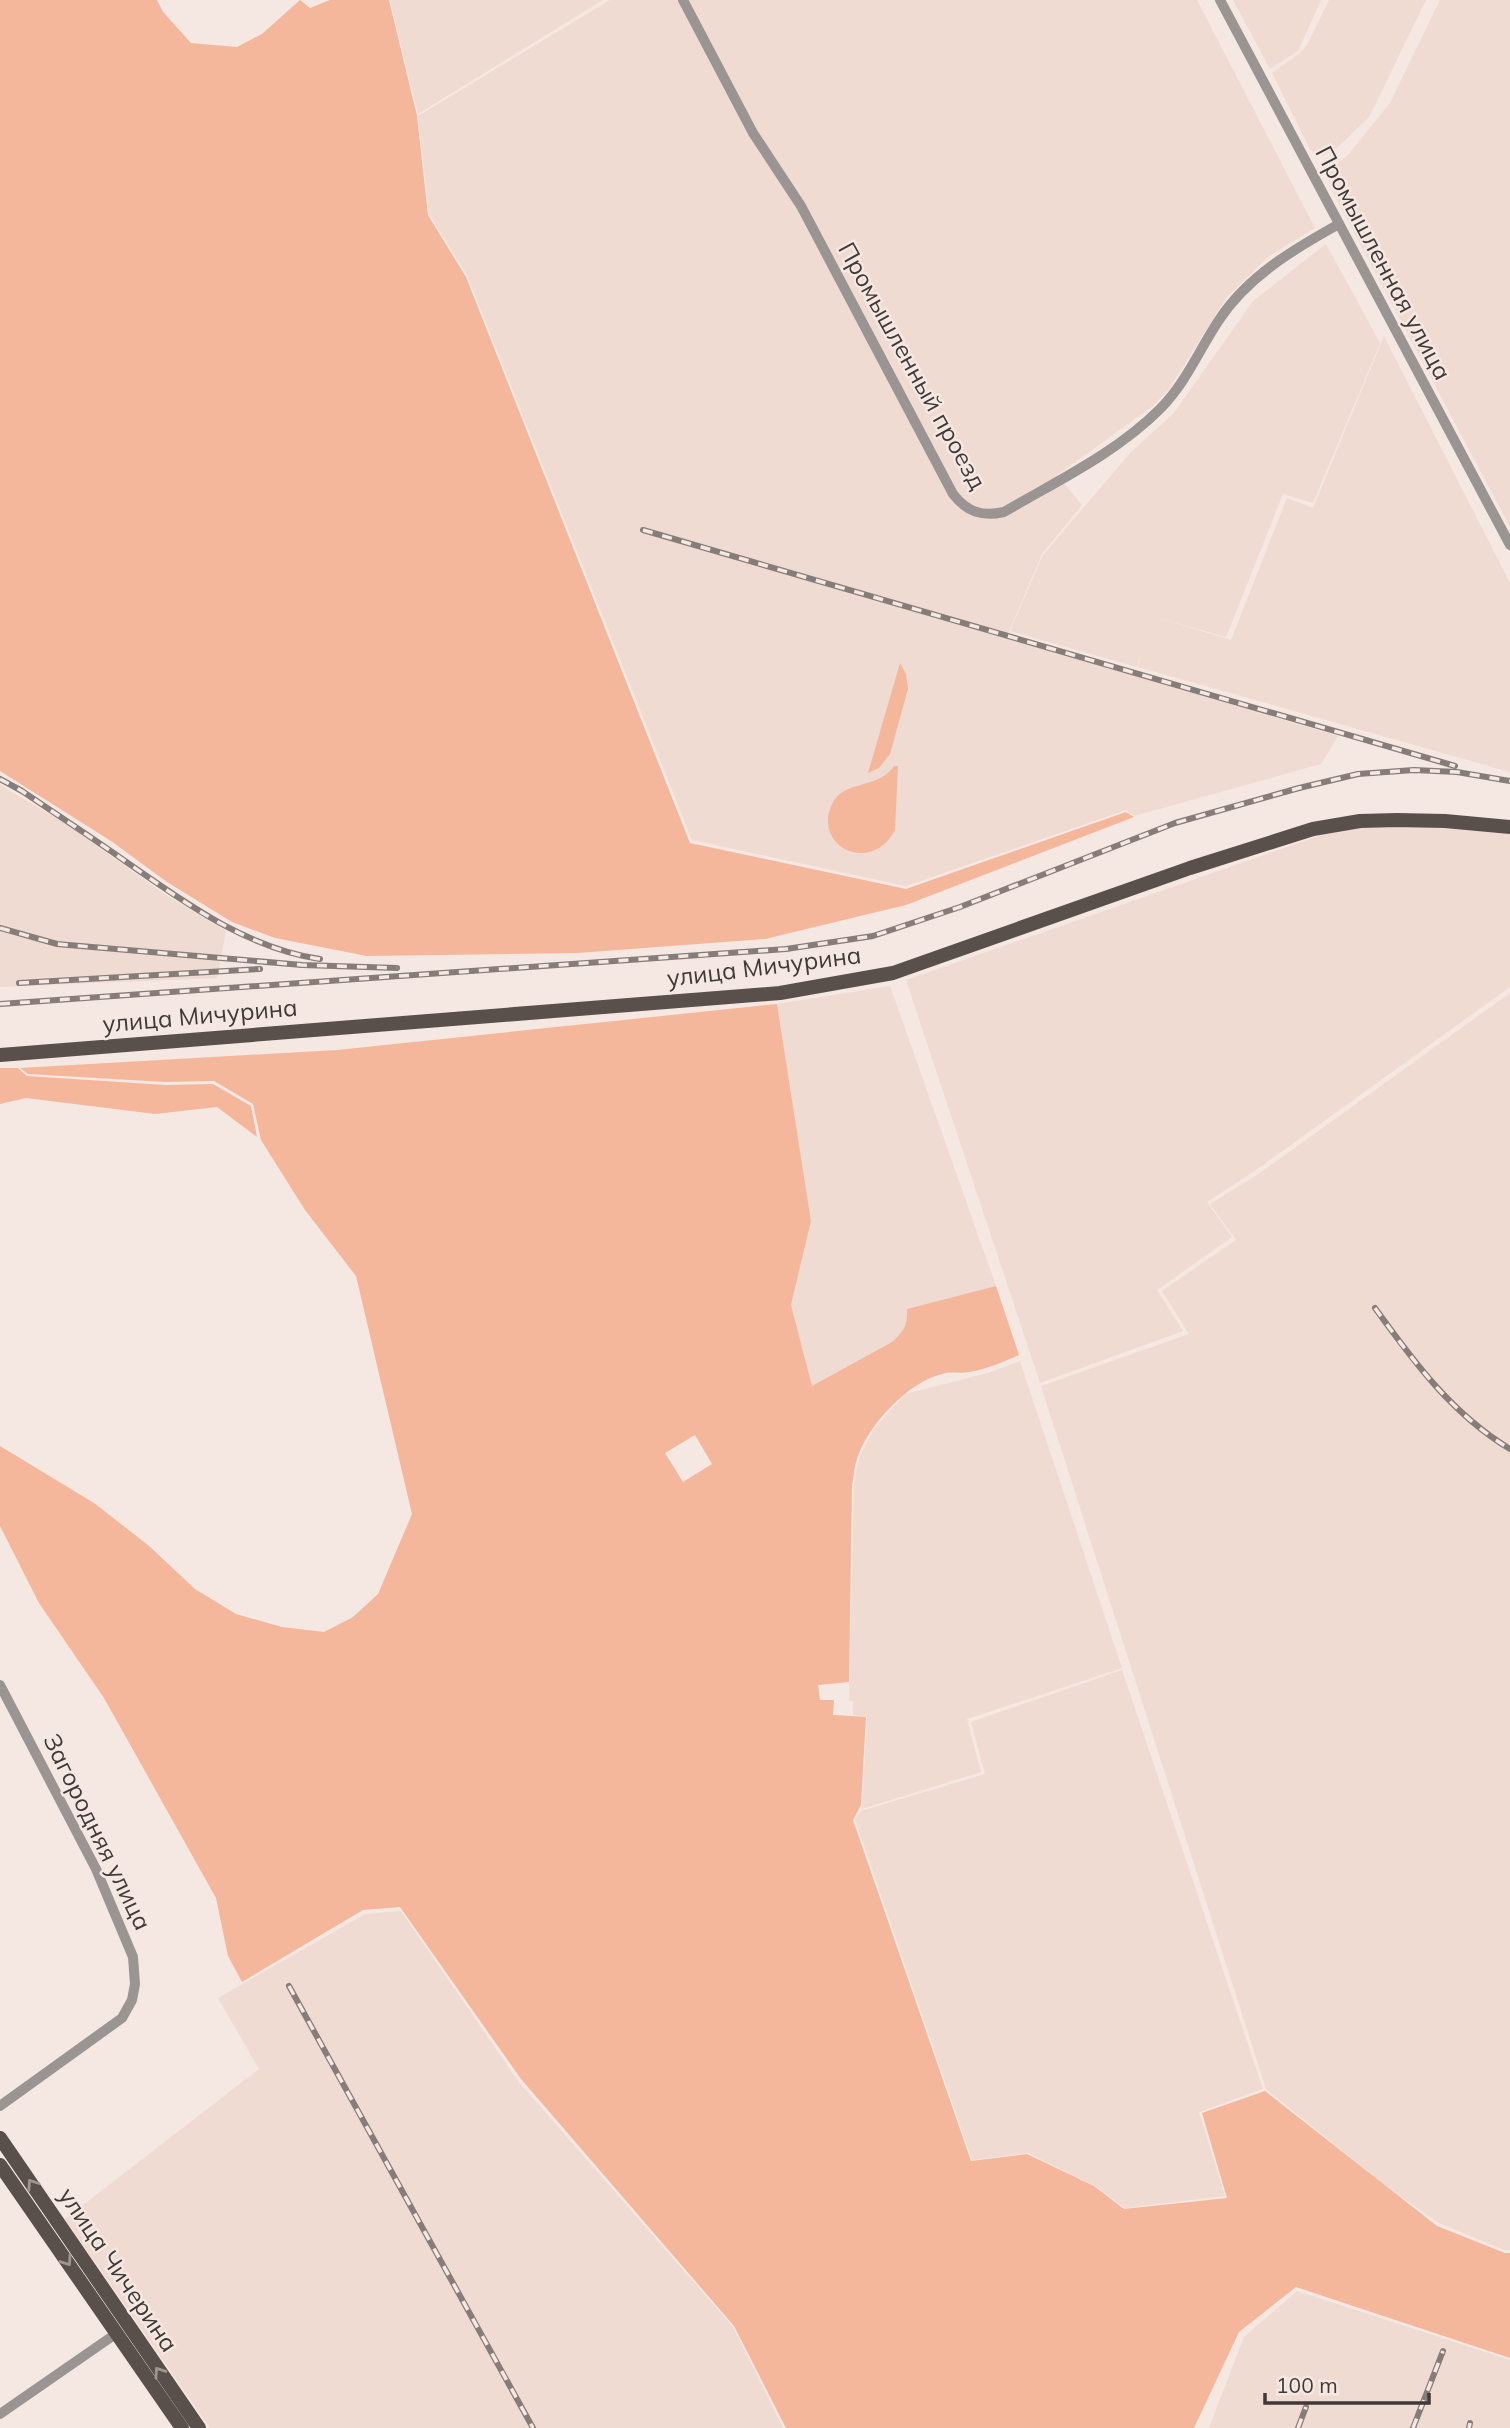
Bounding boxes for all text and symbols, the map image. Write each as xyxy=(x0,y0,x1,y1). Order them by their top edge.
street label: Промышленная улица xyxy=(1309,140,1458,385)
street label: Промышленный проезд xyxy=(832,237,993,494)
street label: улица Мичурина xyxy=(665,939,863,993)
street label: улица Мичурина xyxy=(101,992,299,1038)
street label: Загородняя улица xyxy=(37,1728,159,1935)
one-way arrow xyxy=(28,2179,40,2192)
street label: улица Чичерина xyxy=(53,2182,185,2357)
one-way arrow xyxy=(59,2253,71,2266)
scale bar xyxy=(1265,2362,1430,2406)
one-way arrow xyxy=(155,2367,167,2380)
text: 100 m xyxy=(1276,2372,1338,2398)

